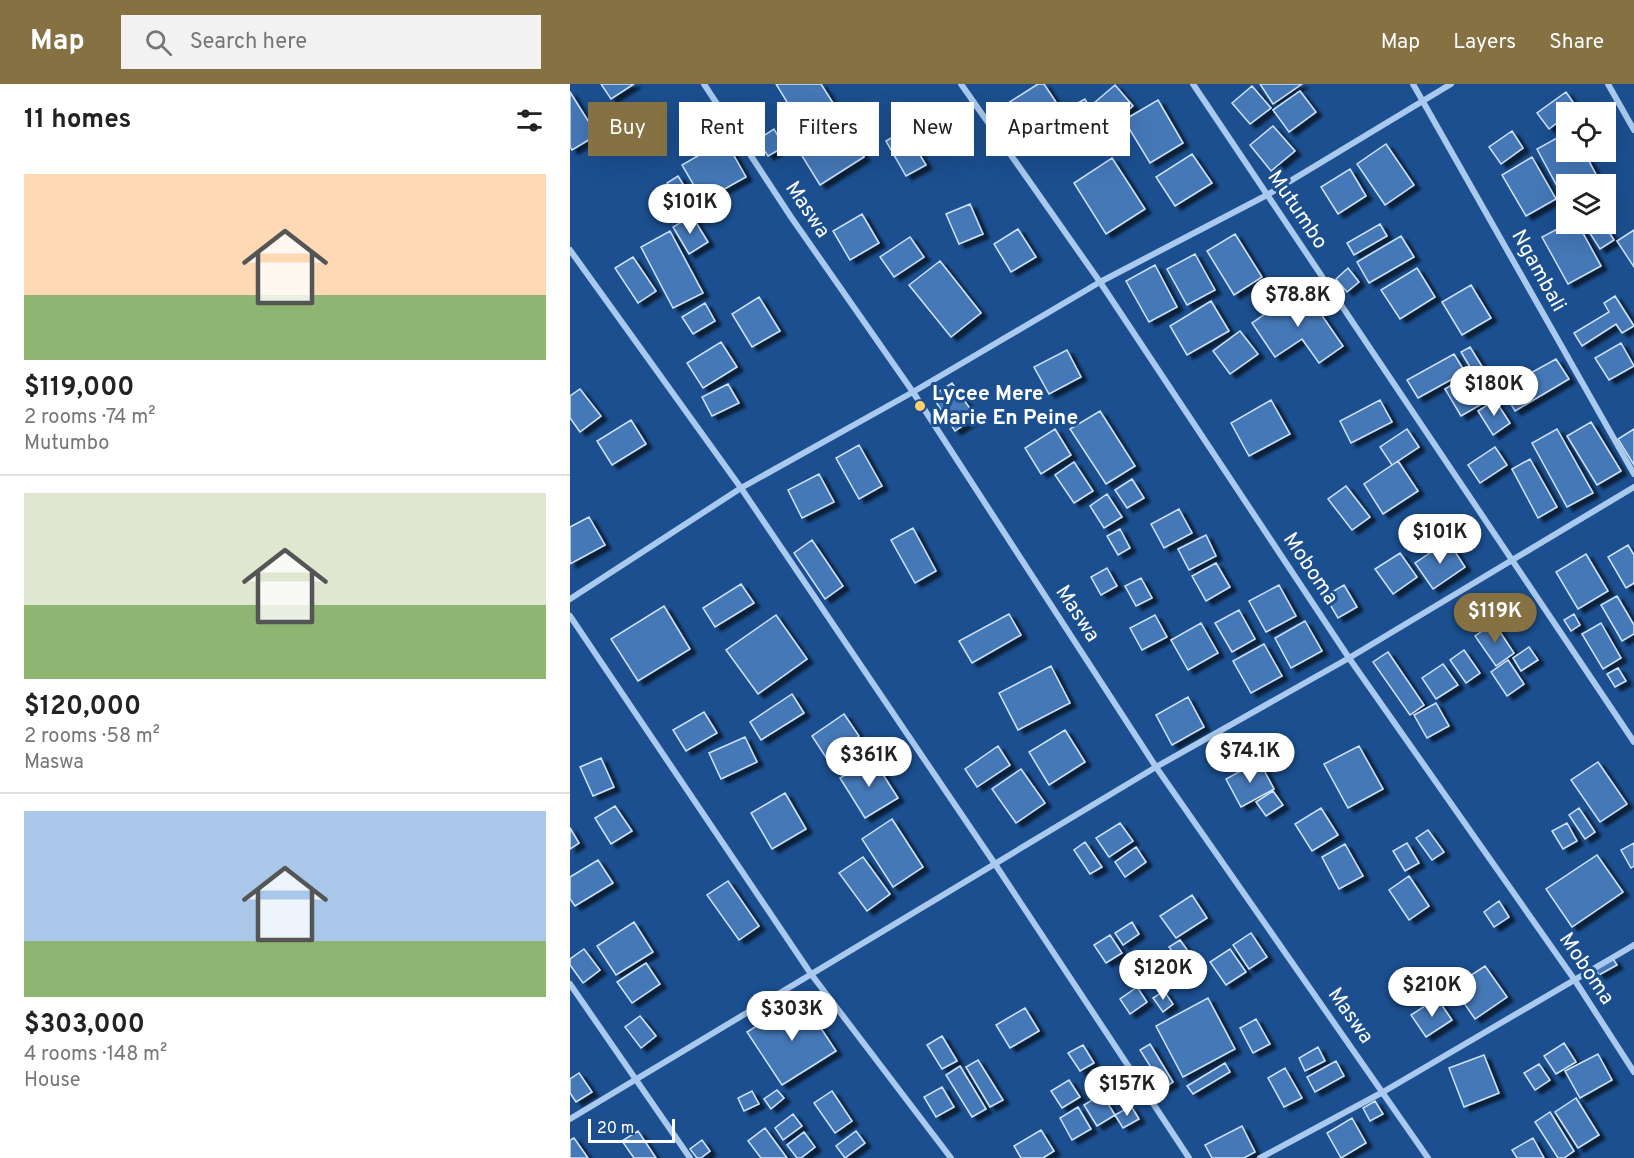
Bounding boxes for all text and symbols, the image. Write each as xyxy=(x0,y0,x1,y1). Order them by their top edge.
search box xyxy=(121,15,541,69)
text: Map xyxy=(30,24,85,60)
icon: search xyxy=(142,26,175,59)
text: Search here xyxy=(190,29,307,56)
text: Map xyxy=(1381,29,1420,56)
text: Layers xyxy=(1453,29,1516,56)
text: Share xyxy=(1549,29,1604,56)
chip: Buy xyxy=(588,102,667,156)
chip: Rent xyxy=(679,102,765,156)
chip: Filters xyxy=(777,102,879,156)
chip: New xyxy=(891,102,974,156)
chip: Apartment xyxy=(986,102,1130,156)
map controls xyxy=(1556,102,1616,234)
button: locate xyxy=(1556,102,1616,162)
text: 11 homes xyxy=(24,104,131,137)
icon: filters xyxy=(513,104,546,137)
street label: Mutumbo xyxy=(1261,165,1333,255)
button: layers xyxy=(1556,174,1616,234)
street label: Maswa xyxy=(778,176,836,244)
pin: $101K xyxy=(648,184,732,235)
text: $101K xyxy=(662,190,718,216)
icon: home xyxy=(231,213,339,321)
street label: Ngambali xyxy=(1504,225,1572,317)
pin: $78.8K xyxy=(1249,277,1347,328)
text: $78.8K xyxy=(1265,283,1331,309)
pin: $180K xyxy=(1452,366,1536,417)
text: $119,000 xyxy=(24,372,134,405)
text: $180K xyxy=(1464,372,1524,398)
place label: Lycee Mere Marie En Peine xyxy=(932,381,1078,432)
marker: Lycee Mere Marie En Peine xyxy=(913,399,927,413)
text: 2 rooms · 74 m² xyxy=(24,405,155,431)
text: Mutumbo xyxy=(24,431,109,457)
pin: $101K xyxy=(1398,514,1482,565)
text: $101K xyxy=(1412,520,1468,546)
street label: Moboma xyxy=(1276,528,1344,610)
icon: home xyxy=(231,532,339,640)
street label: Maswa xyxy=(1049,580,1105,648)
pin: $119K xyxy=(1453,593,1537,644)
text: $119K xyxy=(1468,599,1522,625)
text: $120,000 xyxy=(24,691,141,724)
text: 2 rooms · 58 m² xyxy=(24,724,160,750)
pin: $74.1K xyxy=(1201,733,1299,784)
pin: $361K xyxy=(827,737,911,788)
text: $74.1K xyxy=(1220,739,1280,765)
text: $361K xyxy=(840,743,898,769)
text: Maswa xyxy=(24,750,84,776)
icon: home xyxy=(231,850,339,958)
street label: Moboma xyxy=(1552,928,1620,1010)
pin: $120K xyxy=(1121,950,1205,1001)
text: $120K xyxy=(1133,956,1193,982)
pin: $210K xyxy=(1390,967,1474,1018)
text: $210K xyxy=(1402,973,1462,999)
street label: Maswa xyxy=(1321,983,1379,1049)
pin: $303K xyxy=(750,991,834,1042)
text: $303K xyxy=(761,997,823,1023)
text: $303,000 xyxy=(24,1009,145,1042)
text: 4 rooms · 148 m² xyxy=(24,1042,167,1068)
pin: $157K xyxy=(1085,1066,1169,1117)
text: House xyxy=(24,1068,80,1094)
text: $157K xyxy=(1098,1072,1156,1098)
scale bar xyxy=(588,1116,675,1144)
text: 20 m xyxy=(597,1119,634,1139)

